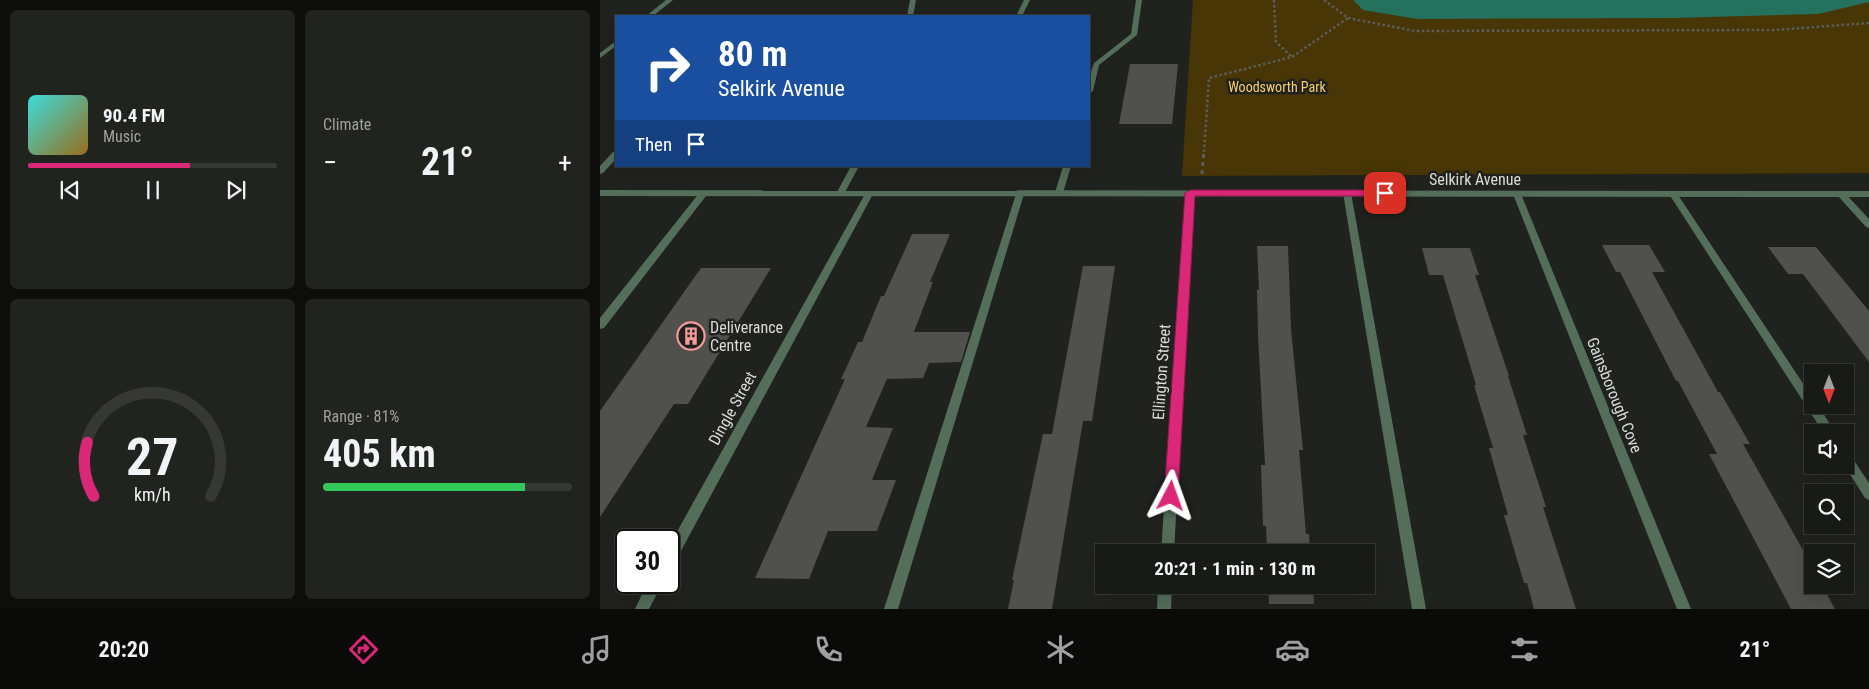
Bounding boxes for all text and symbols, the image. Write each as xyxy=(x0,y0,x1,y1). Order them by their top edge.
text: 80 m xyxy=(718,34,787,75)
icon: right xyxy=(635,35,700,100)
text: Selkirk Avenue xyxy=(718,76,845,101)
park label: Woodsworth Park xyxy=(1228,79,1327,95)
text: 90.4 FM xyxy=(103,104,165,127)
text: Climate xyxy=(323,115,371,134)
text: Music xyxy=(103,127,141,146)
icon: arrive xyxy=(682,130,710,158)
text: Then xyxy=(635,133,672,156)
text: 21° xyxy=(421,140,474,184)
text: − xyxy=(323,146,337,179)
text: + xyxy=(558,146,572,179)
street label: Selkirk Avenue xyxy=(1429,170,1521,189)
pin xyxy=(1364,172,1406,214)
icon: previous xyxy=(56,176,84,204)
icon: pause xyxy=(139,176,167,204)
icon: next xyxy=(222,176,250,204)
icon: arrive xyxy=(1371,179,1399,207)
place label: Deliverance Centre xyxy=(710,318,783,355)
building icon: Deliverance Centre xyxy=(676,321,706,351)
street label: Ellington Street xyxy=(1149,323,1174,421)
street label: Gainsborough Cove xyxy=(1583,335,1646,456)
north arrow xyxy=(1804,364,1854,414)
map controls xyxy=(1804,364,1854,594)
street label: Dingle Street xyxy=(705,368,760,448)
text: Range · 81% xyxy=(323,407,399,426)
button: sound xyxy=(1804,424,1854,474)
text: 27 xyxy=(126,427,179,488)
text: 405 km xyxy=(323,432,436,476)
position arrow xyxy=(1144,469,1196,521)
text: km/h xyxy=(134,484,171,505)
button: search xyxy=(1804,484,1854,534)
speed limit sign: 30 xyxy=(615,529,680,594)
button: layers xyxy=(1804,544,1854,594)
text: 20:21 · 1 min · 130 m xyxy=(1154,557,1316,580)
icon: directions xyxy=(346,632,381,667)
icon: music xyxy=(579,632,614,667)
icon: phone xyxy=(811,632,846,667)
icon: climate xyxy=(1043,632,1078,667)
icon: car xyxy=(1275,632,1310,667)
icon: filters xyxy=(1507,632,1542,667)
text: 20:20 xyxy=(99,637,149,662)
text: 21° xyxy=(1740,637,1770,662)

